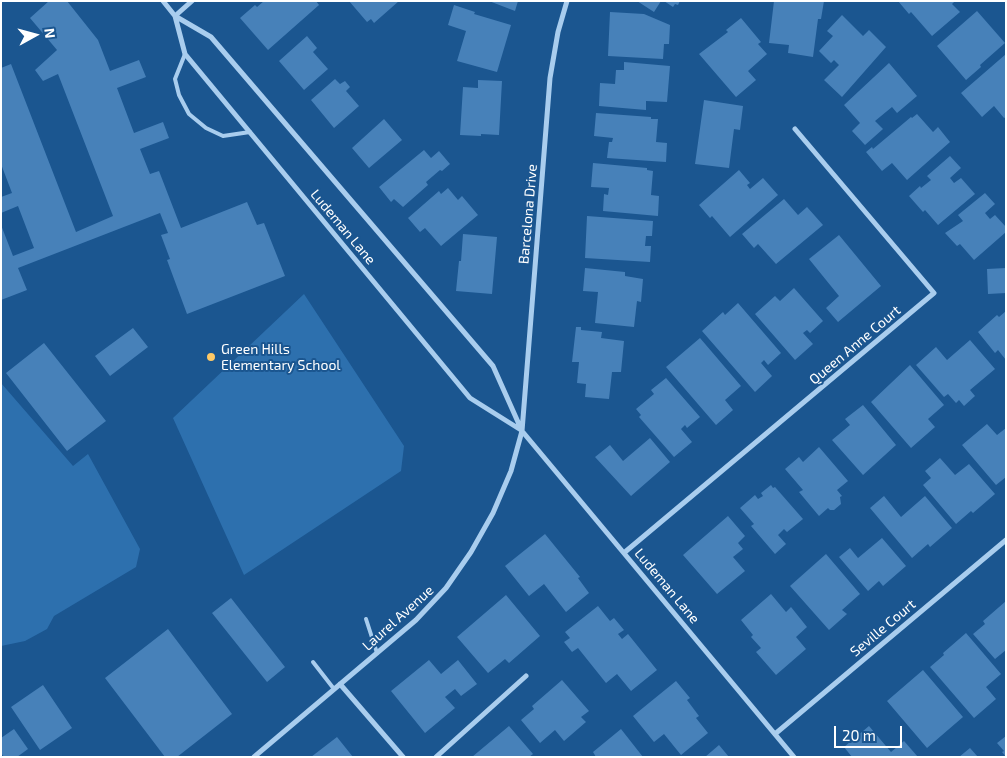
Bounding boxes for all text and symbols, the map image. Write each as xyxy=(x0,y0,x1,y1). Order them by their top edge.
north arrow xyxy=(10,10,60,60)
text: N xyxy=(41,27,59,39)
street label: Barcelona Drive xyxy=(515,163,541,265)
street label: Ludeman Lane xyxy=(307,186,379,268)
street label: Queen Anne Court xyxy=(806,302,904,388)
place label: Green Hills Elementary School xyxy=(221,341,340,374)
marker: Green Hills Elementary School xyxy=(205,351,217,363)
street label: Ludeman Lane xyxy=(631,545,703,627)
street label: Laurel Avenue xyxy=(359,582,437,654)
street label: Seville Court xyxy=(847,596,919,660)
scale bar xyxy=(837,716,904,748)
text: 20 m xyxy=(842,726,876,744)

